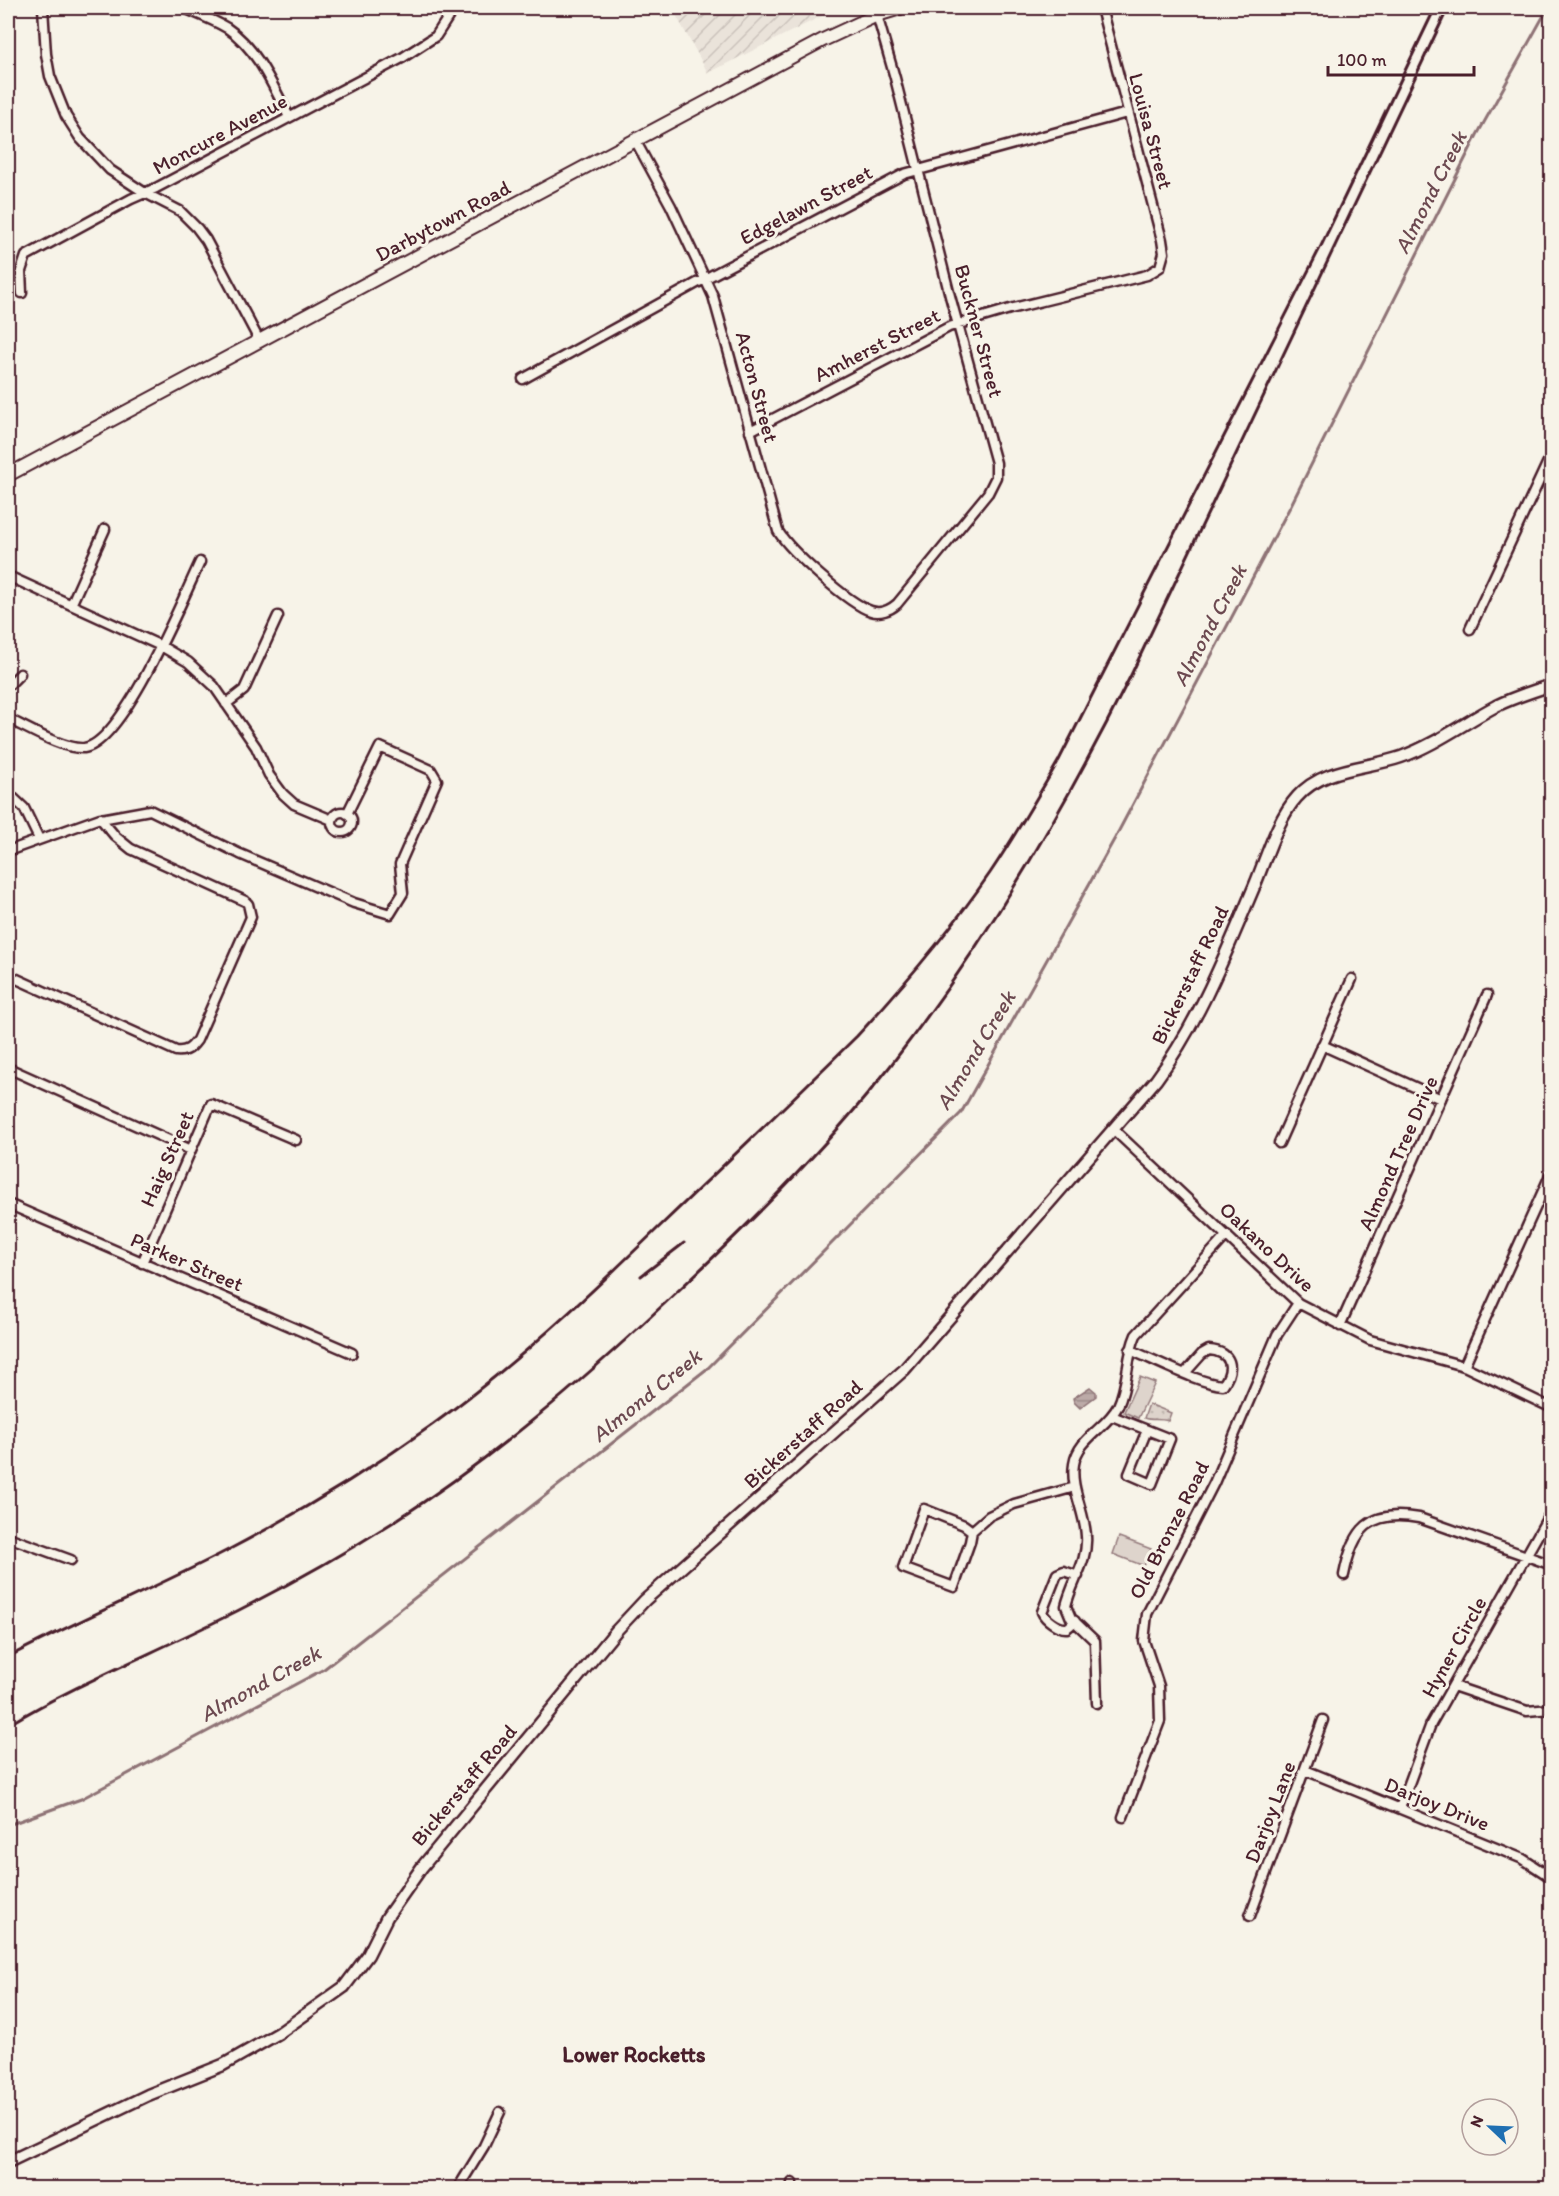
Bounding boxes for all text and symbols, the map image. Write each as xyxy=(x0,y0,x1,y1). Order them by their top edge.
scale bar xyxy=(1328,39,1474,77)
text: 100 m xyxy=(1337,49,1387,71)
street label: Louisa Street xyxy=(1124,70,1179,192)
street label: Moncure Avenue xyxy=(148,88,291,180)
water label: Almond Creek xyxy=(1388,125,1474,258)
street label: Edgelawn Street xyxy=(735,159,876,250)
street label: Darbytown Road xyxy=(371,174,515,267)
street label: Buckner Street xyxy=(950,262,1009,400)
street label: Amherst Street xyxy=(810,302,944,387)
street label: Acton Street xyxy=(731,329,784,445)
water label: Almond Creek xyxy=(1166,558,1254,691)
street label: Bickerstaff Road xyxy=(1145,901,1234,1048)
water label: Almond Creek xyxy=(929,985,1022,1115)
street label: Almond Tree Drive xyxy=(1352,1072,1443,1234)
street label: Haig Street xyxy=(134,1107,199,1211)
street label: Oakano Drive xyxy=(1215,1196,1320,1297)
street label: Parker Street xyxy=(127,1227,247,1297)
water label: Almond Creek xyxy=(586,1342,708,1448)
street label: Bickerstaff Road xyxy=(738,1373,867,1493)
street label: Old Bronze Road xyxy=(1123,1456,1214,1603)
street label: Hyner Circle xyxy=(1416,1592,1492,1702)
water label: Almond Creek xyxy=(195,1638,327,1728)
street label: Bickerstaff Road xyxy=(405,1718,522,1851)
street label: Darjoy Lane xyxy=(1239,1757,1300,1866)
street label: Darjoy Drive xyxy=(1381,1771,1493,1836)
district label: Lower Rocketts xyxy=(562,2041,706,2068)
north arrow xyxy=(1460,2097,1520,2157)
text: N xyxy=(1466,2113,1488,2130)

